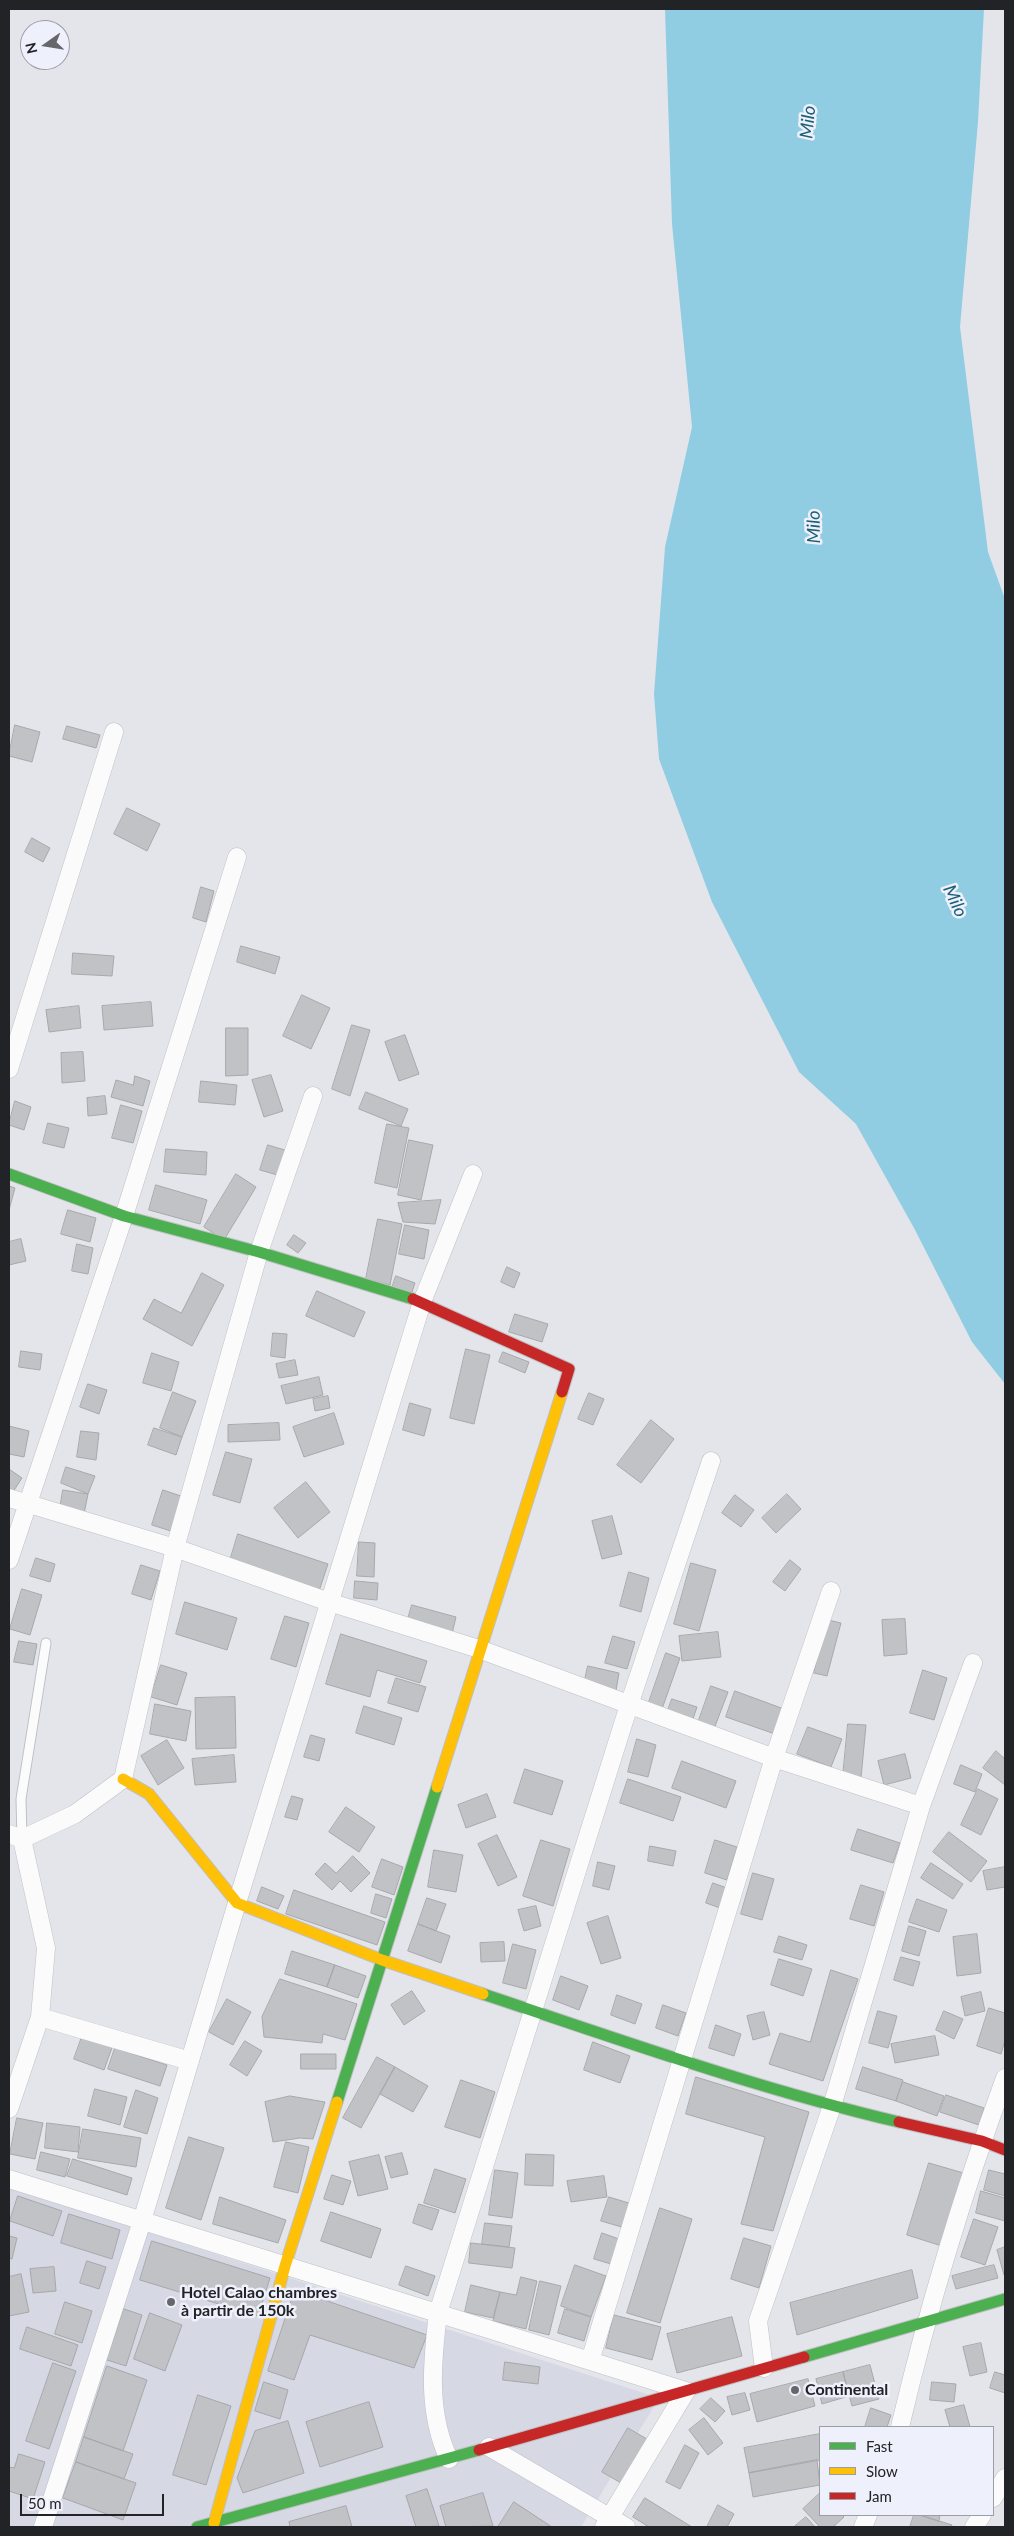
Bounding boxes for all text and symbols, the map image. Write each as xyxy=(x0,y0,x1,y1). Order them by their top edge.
north arrow xyxy=(20,20,70,70)
text: N xyxy=(21,41,40,55)
water label: Milo xyxy=(796,105,820,139)
water label: Milo xyxy=(803,510,825,544)
water label: Milo xyxy=(938,882,972,920)
place label: Hotel Calao chambres à partir de 150k xyxy=(181,2283,337,2321)
marker: Hotel Calao chambres à partir de 150k xyxy=(165,2296,177,2308)
place label: Continental xyxy=(805,2380,888,2400)
marker: Continental xyxy=(789,2384,801,2396)
legend xyxy=(819,2426,994,2516)
text: Fast xyxy=(866,2437,893,2455)
text: Slow xyxy=(866,2462,898,2480)
scale bar xyxy=(22,2484,166,2516)
text: Jam xyxy=(866,2487,892,2505)
text: 50 m xyxy=(28,2494,62,2512)

